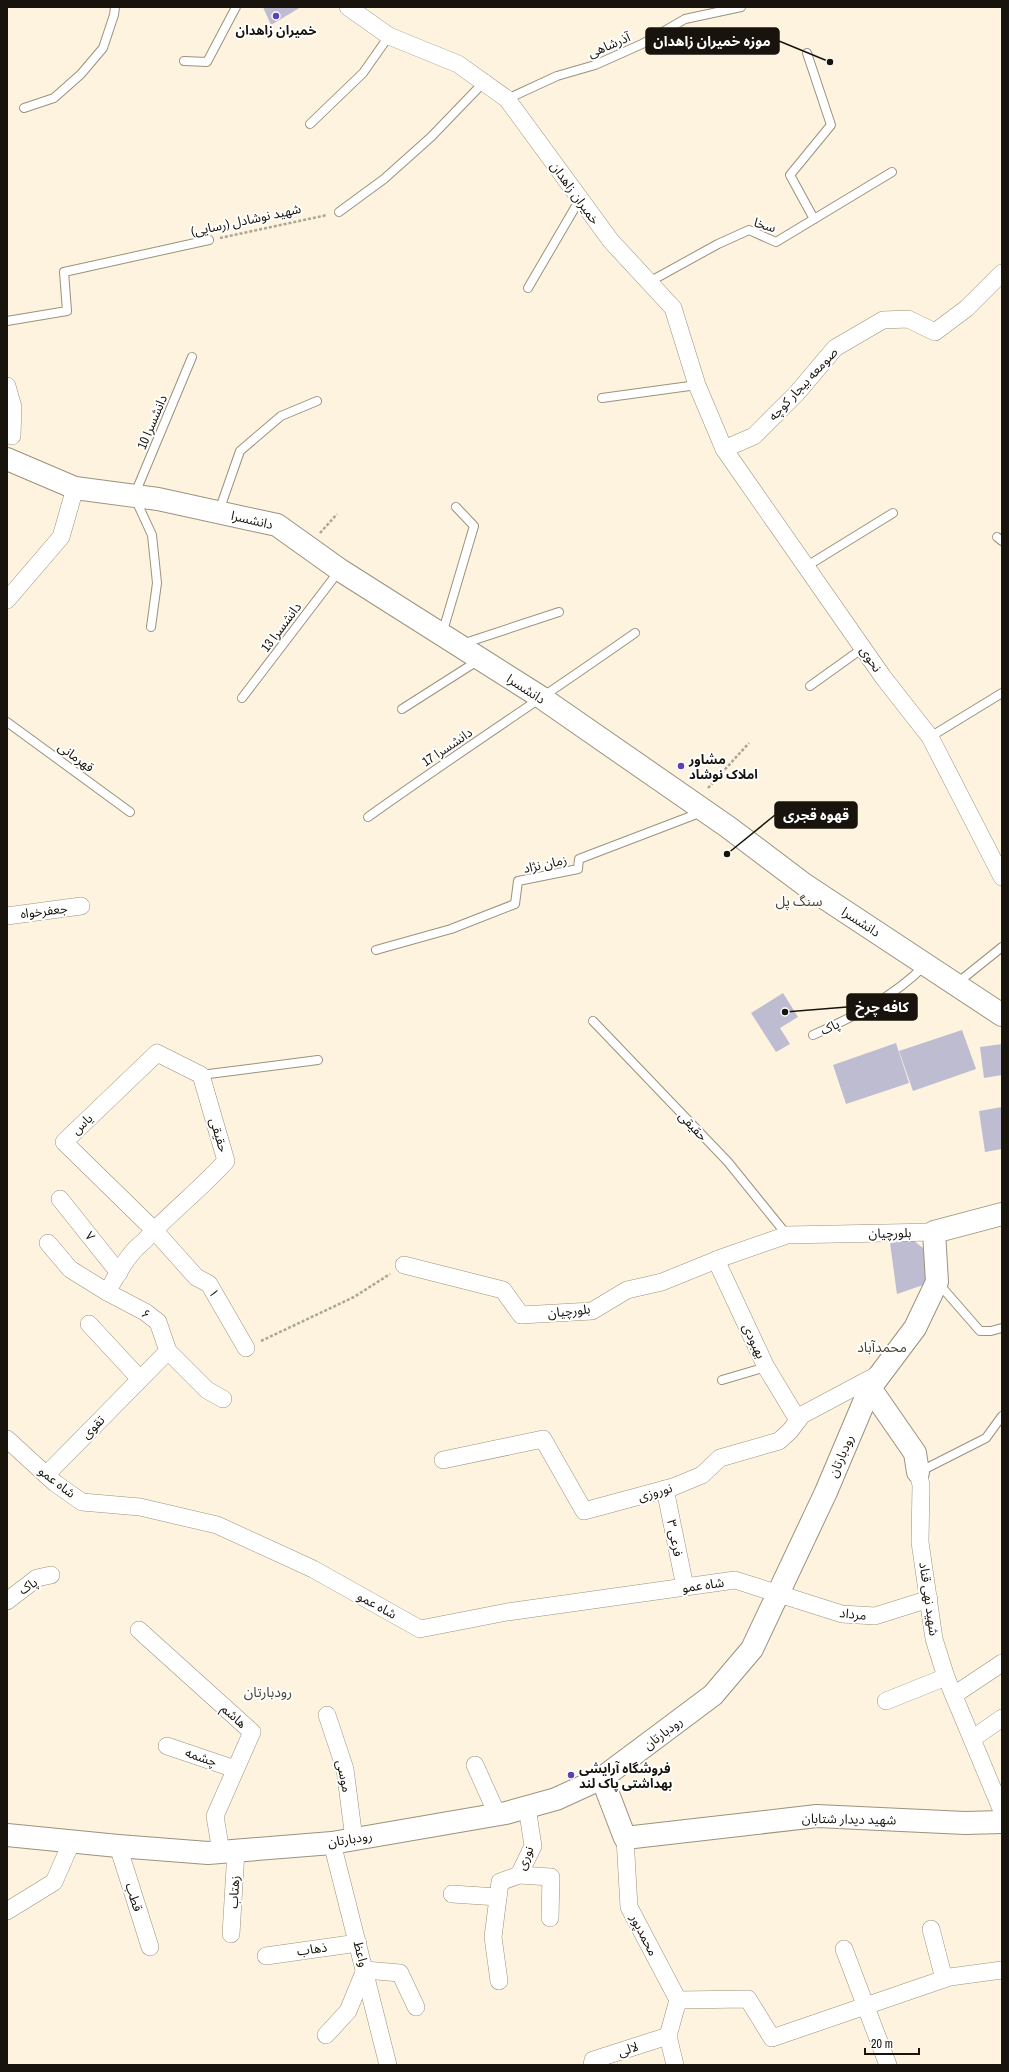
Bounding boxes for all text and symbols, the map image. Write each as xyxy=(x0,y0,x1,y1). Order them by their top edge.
marker: خمیران زاهدان xyxy=(271,11,281,21)
place label: خمیران زاهدان xyxy=(236,22,316,39)
street label: آذرشاهی xyxy=(585,28,634,62)
callout: موزه خمیران زاهدان xyxy=(646,28,779,54)
text: موزه خمیران زاهدان xyxy=(653,32,771,50)
street label: خمیران زاهدان xyxy=(546,158,604,228)
street label: شهید نوشادل (رسایی) xyxy=(189,200,303,240)
street label: سخا xyxy=(752,214,778,236)
street label: صومعه بیجار کوچه xyxy=(765,344,842,425)
street label: دانشسرا 10 xyxy=(133,392,171,452)
street label: دانشسرا xyxy=(229,507,275,533)
street label: دانشسرا 13 xyxy=(257,599,305,655)
street label: نحوی xyxy=(856,643,886,675)
street label: دانشسرا xyxy=(503,670,549,708)
street label: دانشسرا 17 xyxy=(418,724,476,770)
street label: قهرمانی xyxy=(55,738,98,776)
place label: مشاور املاک نوشاد xyxy=(688,751,758,783)
marker: مشاور املاک نوشاد xyxy=(676,761,686,771)
callout: قهوه قجری xyxy=(775,802,857,828)
text: قهوه قجری xyxy=(783,806,849,824)
street label: زمان نژاد xyxy=(522,851,568,877)
district label: سنگ پل xyxy=(775,892,823,911)
street label: جعفرخواه xyxy=(19,900,69,922)
street label: دانشسرا xyxy=(838,903,884,941)
callout: کافه چرخ xyxy=(847,994,917,1020)
text: کافه چرخ xyxy=(855,998,909,1018)
street label: پاک xyxy=(818,1015,843,1040)
street label: حقیقی xyxy=(675,1108,711,1145)
street label: یاس xyxy=(68,1110,96,1138)
street label: حقیقی xyxy=(206,1116,232,1155)
street label: بلورچیان xyxy=(868,1224,912,1243)
street label: ۷ xyxy=(81,1228,99,1245)
street label: ۱ xyxy=(205,1286,223,1300)
street label: بلورچیان xyxy=(547,1300,591,1323)
street label: ۶ xyxy=(138,1305,154,1323)
street label: بهبودی xyxy=(739,1321,769,1361)
district label: محمدآباد xyxy=(857,1338,907,1356)
street label: تقوی xyxy=(78,1412,108,1442)
street label: رودبارتان xyxy=(824,1432,858,1480)
street label: شاه عمو xyxy=(35,1462,79,1502)
street label: نوروزی xyxy=(636,1479,674,1505)
street label: فرعی ۳ xyxy=(663,1518,687,1558)
street label: شهید نهی قناد xyxy=(915,1561,943,1637)
street label: پاک xyxy=(15,1574,41,1599)
street label: شاه عمو xyxy=(681,1574,725,1596)
street label: شاه عمو xyxy=(354,1587,400,1623)
street label: مرداد xyxy=(839,1604,868,1624)
district label: رودبارتان xyxy=(244,1683,292,1701)
street label: هاشم xyxy=(216,1700,250,1733)
street label: رودبارتان xyxy=(640,1713,686,1753)
street label: چشمه xyxy=(183,1744,219,1771)
street label: موسی xyxy=(332,1758,356,1794)
place label: فروشگاه آرایشی بهداشتی پاک لند xyxy=(579,1760,672,1792)
marker: فروشگاه آرایشی بهداشتی پاک لند xyxy=(566,1770,576,1780)
street label: شهید دیدار شتابان xyxy=(802,1810,896,1828)
street label: رودبارتان xyxy=(326,1827,374,1851)
street label: نوری xyxy=(513,1844,537,1872)
street label: زهتاب xyxy=(225,1875,243,1909)
street label: قطب xyxy=(121,1880,147,1914)
street label: محمدپور xyxy=(625,1910,662,1959)
street label: ذهاب xyxy=(296,1938,328,1960)
street label: واعظ xyxy=(350,1939,372,1969)
scale bar xyxy=(865,2030,919,2056)
text: 20 m xyxy=(871,2036,893,2052)
street label: لالی xyxy=(616,2038,640,2060)

